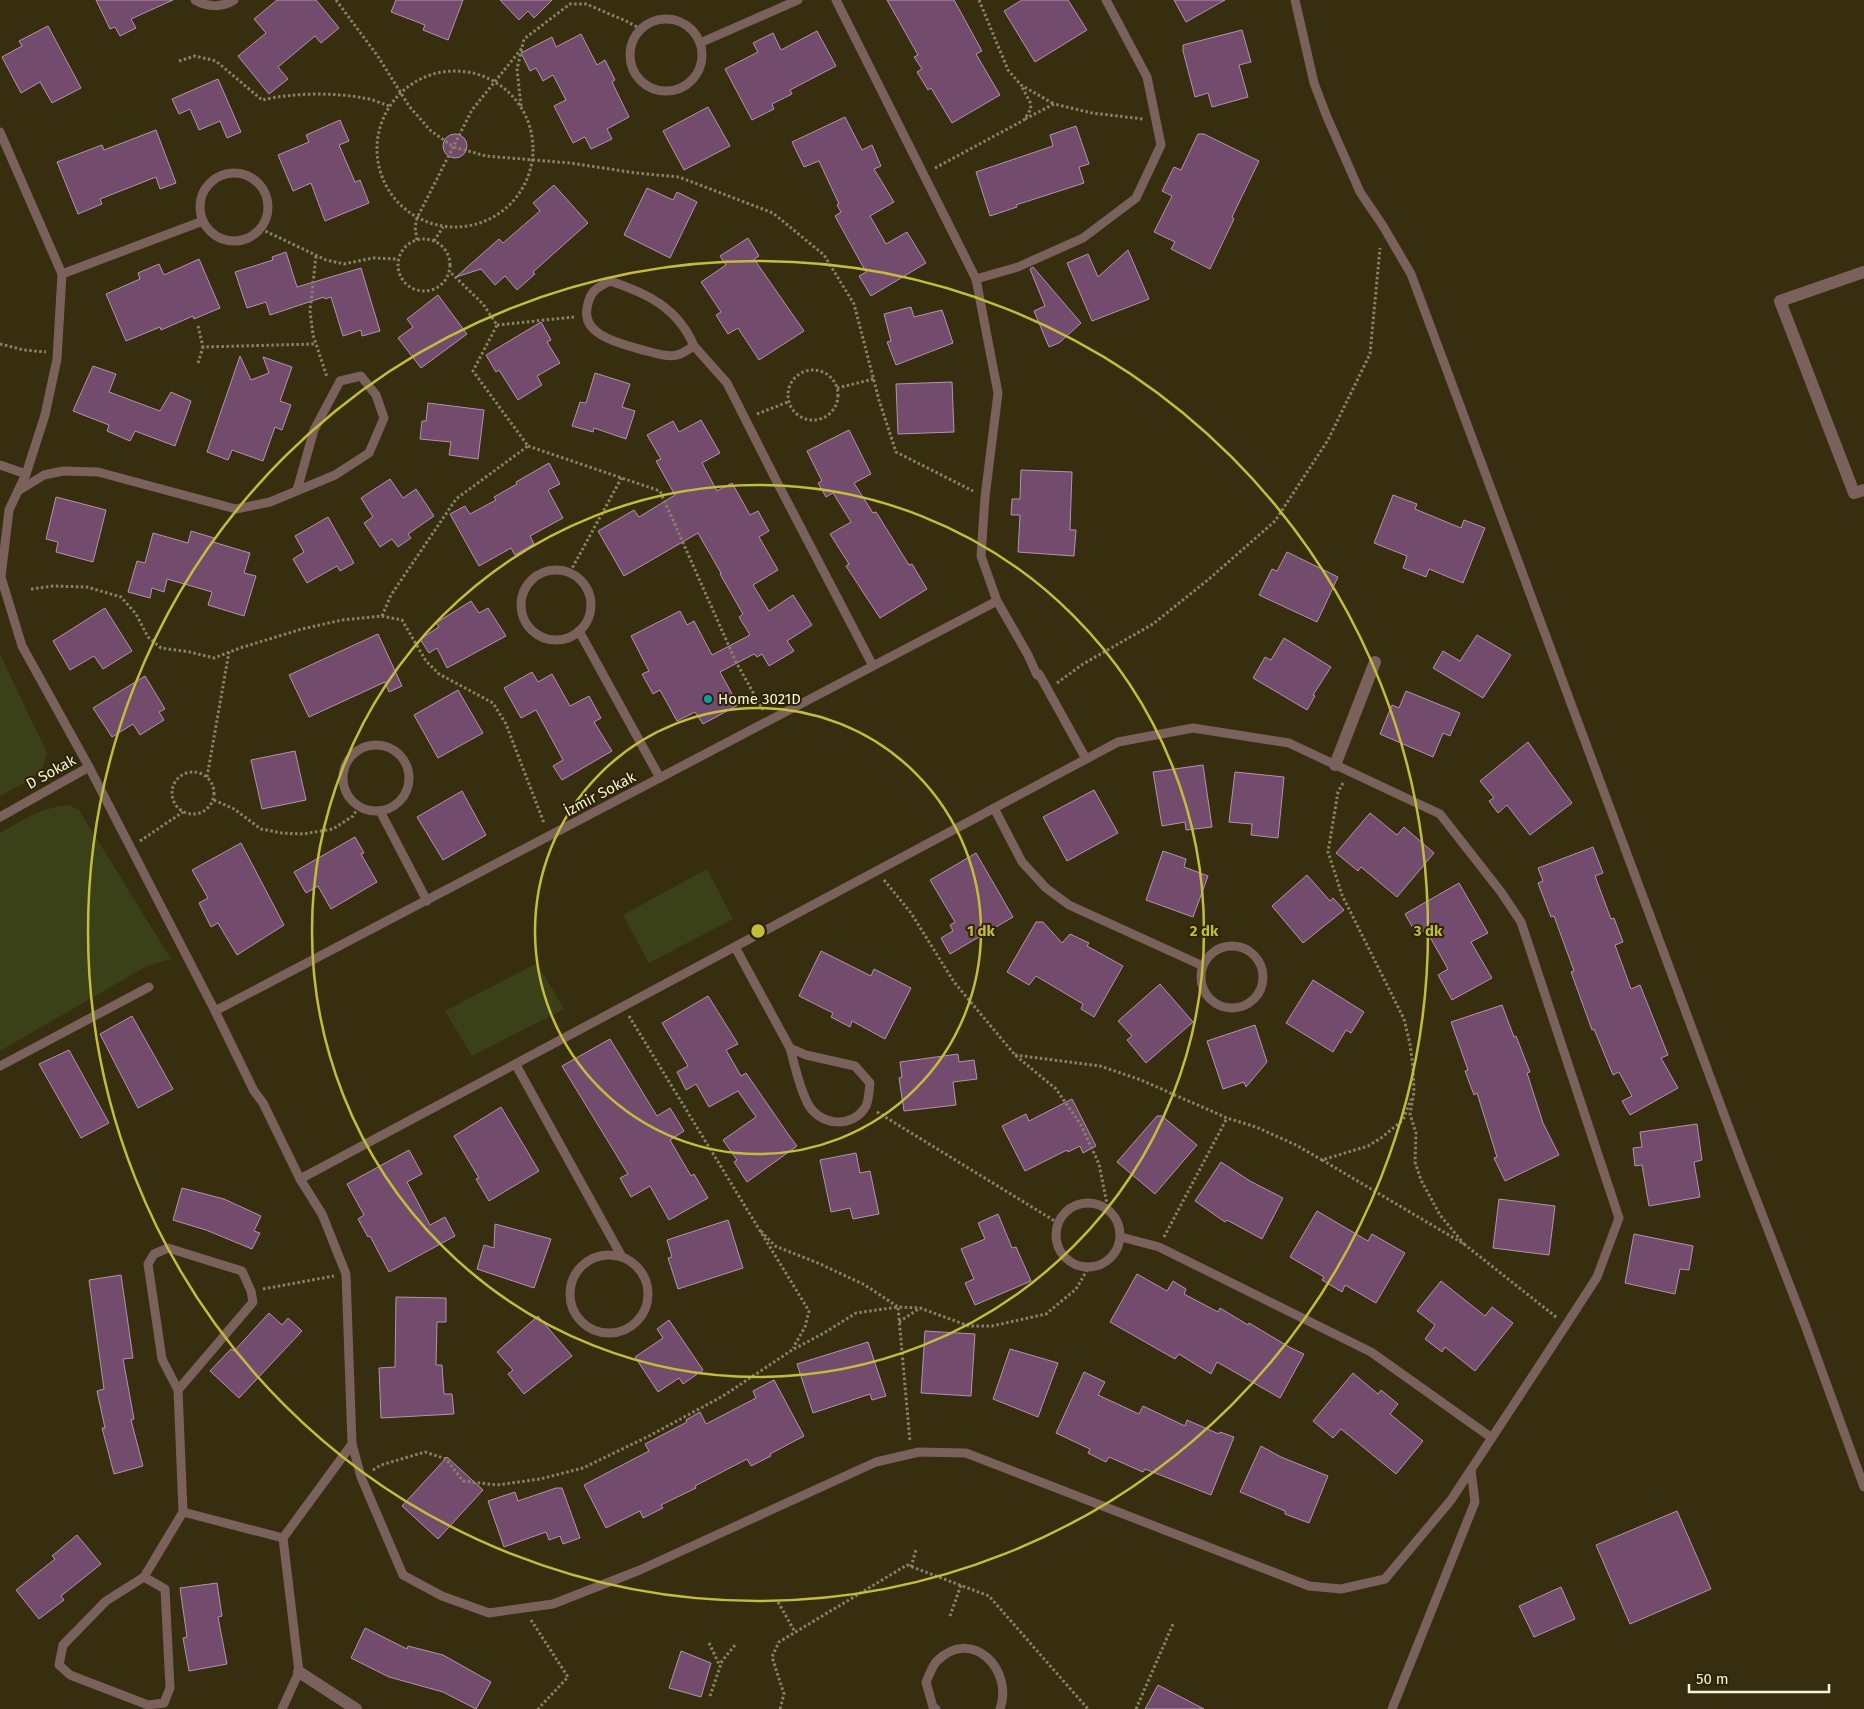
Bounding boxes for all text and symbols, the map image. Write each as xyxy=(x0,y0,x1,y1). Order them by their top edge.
place label: Home 3021D xyxy=(718,690,801,708)
marker: Home 3021D xyxy=(702,693,714,705)
street label: D Sokak xyxy=(23,751,79,793)
street label: İzmir Sokak xyxy=(561,768,639,820)
centre of rings xyxy=(749,922,767,940)
text: 1 dk xyxy=(967,922,996,940)
text: 2 dk xyxy=(1190,922,1219,940)
text: 3 dk xyxy=(1413,922,1443,940)
scale bar xyxy=(1689,1662,1829,1694)
text: 50 m xyxy=(1696,1670,1729,1688)

